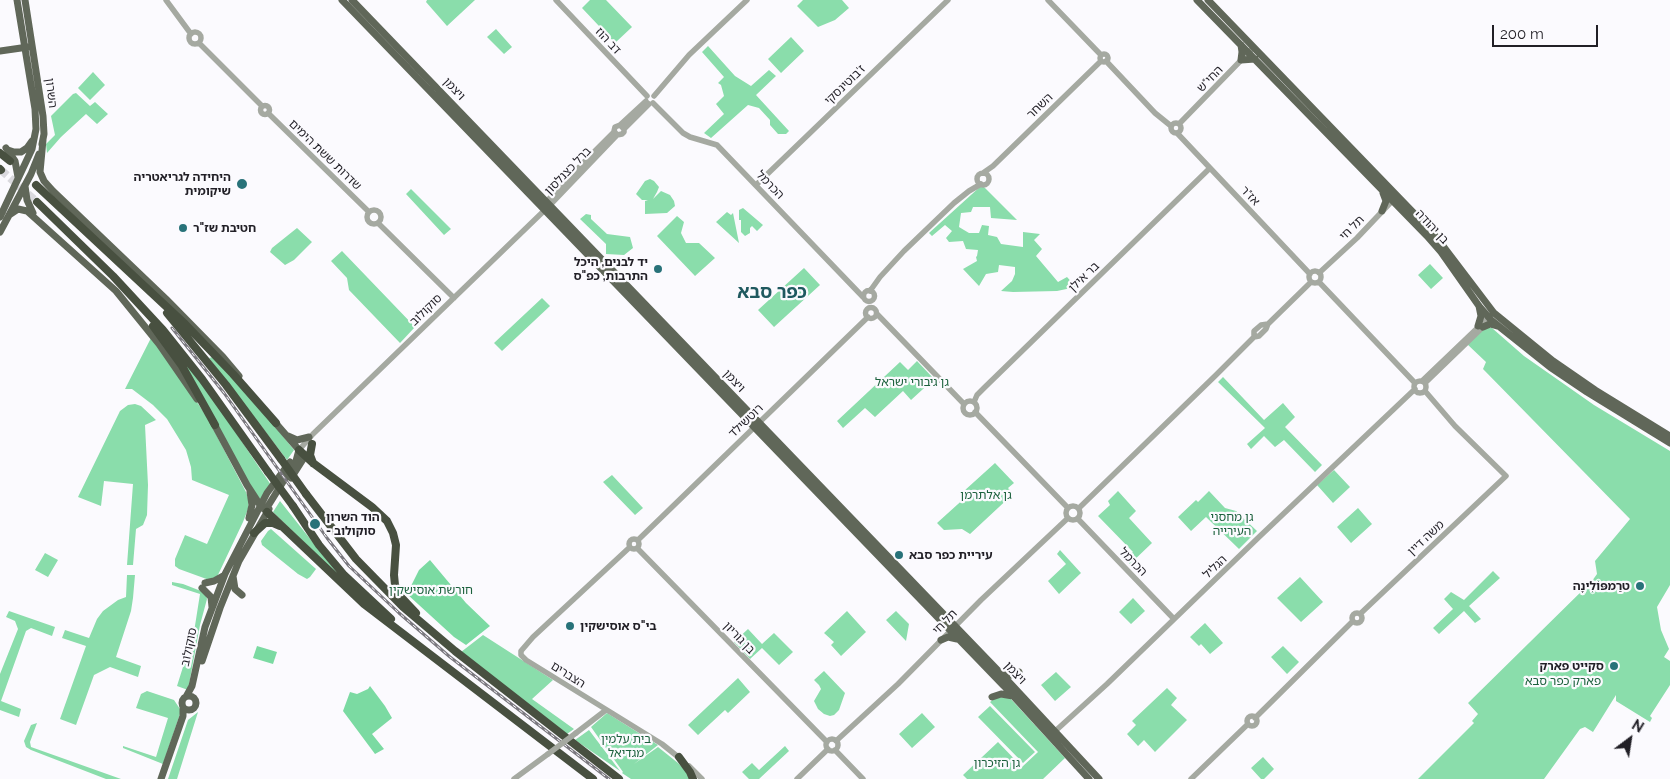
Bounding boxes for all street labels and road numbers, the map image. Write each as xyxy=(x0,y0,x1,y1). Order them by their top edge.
street label: דב הוז xyxy=(592,25,624,57)
street label: ז'בוטינסקי xyxy=(822,62,868,108)
street label: החי"ש xyxy=(1194,63,1226,95)
street label: ויצמן xyxy=(440,75,468,103)
street label: השרון xyxy=(42,77,60,109)
street label: השחר xyxy=(1024,90,1056,122)
street label: שדרות ששת הימים xyxy=(286,117,364,193)
street label: ברל כצנלסון xyxy=(542,144,594,198)
street label: הכרמל xyxy=(753,168,787,202)
street label: אז"ר xyxy=(1237,183,1263,209)
street label: בן יהודה xyxy=(1412,207,1452,247)
street label: תל חי xyxy=(1337,213,1367,243)
street label: בר אילן xyxy=(1066,259,1102,295)
street label: סוקולוב xyxy=(407,291,445,329)
street label: ויצמן xyxy=(720,367,748,395)
street label: רוטשילד xyxy=(726,401,766,441)
street label: משה דיין xyxy=(1405,517,1447,559)
street label: הכרמל xyxy=(1116,545,1150,579)
street label: הגליל xyxy=(1200,552,1230,582)
street label: תל חי xyxy=(930,607,960,637)
street label: בן גוריון xyxy=(720,619,758,657)
street label: סוקולוב xyxy=(178,626,200,668)
street label: הצברים xyxy=(548,659,588,691)
street label: ויצמן xyxy=(1001,659,1029,687)

